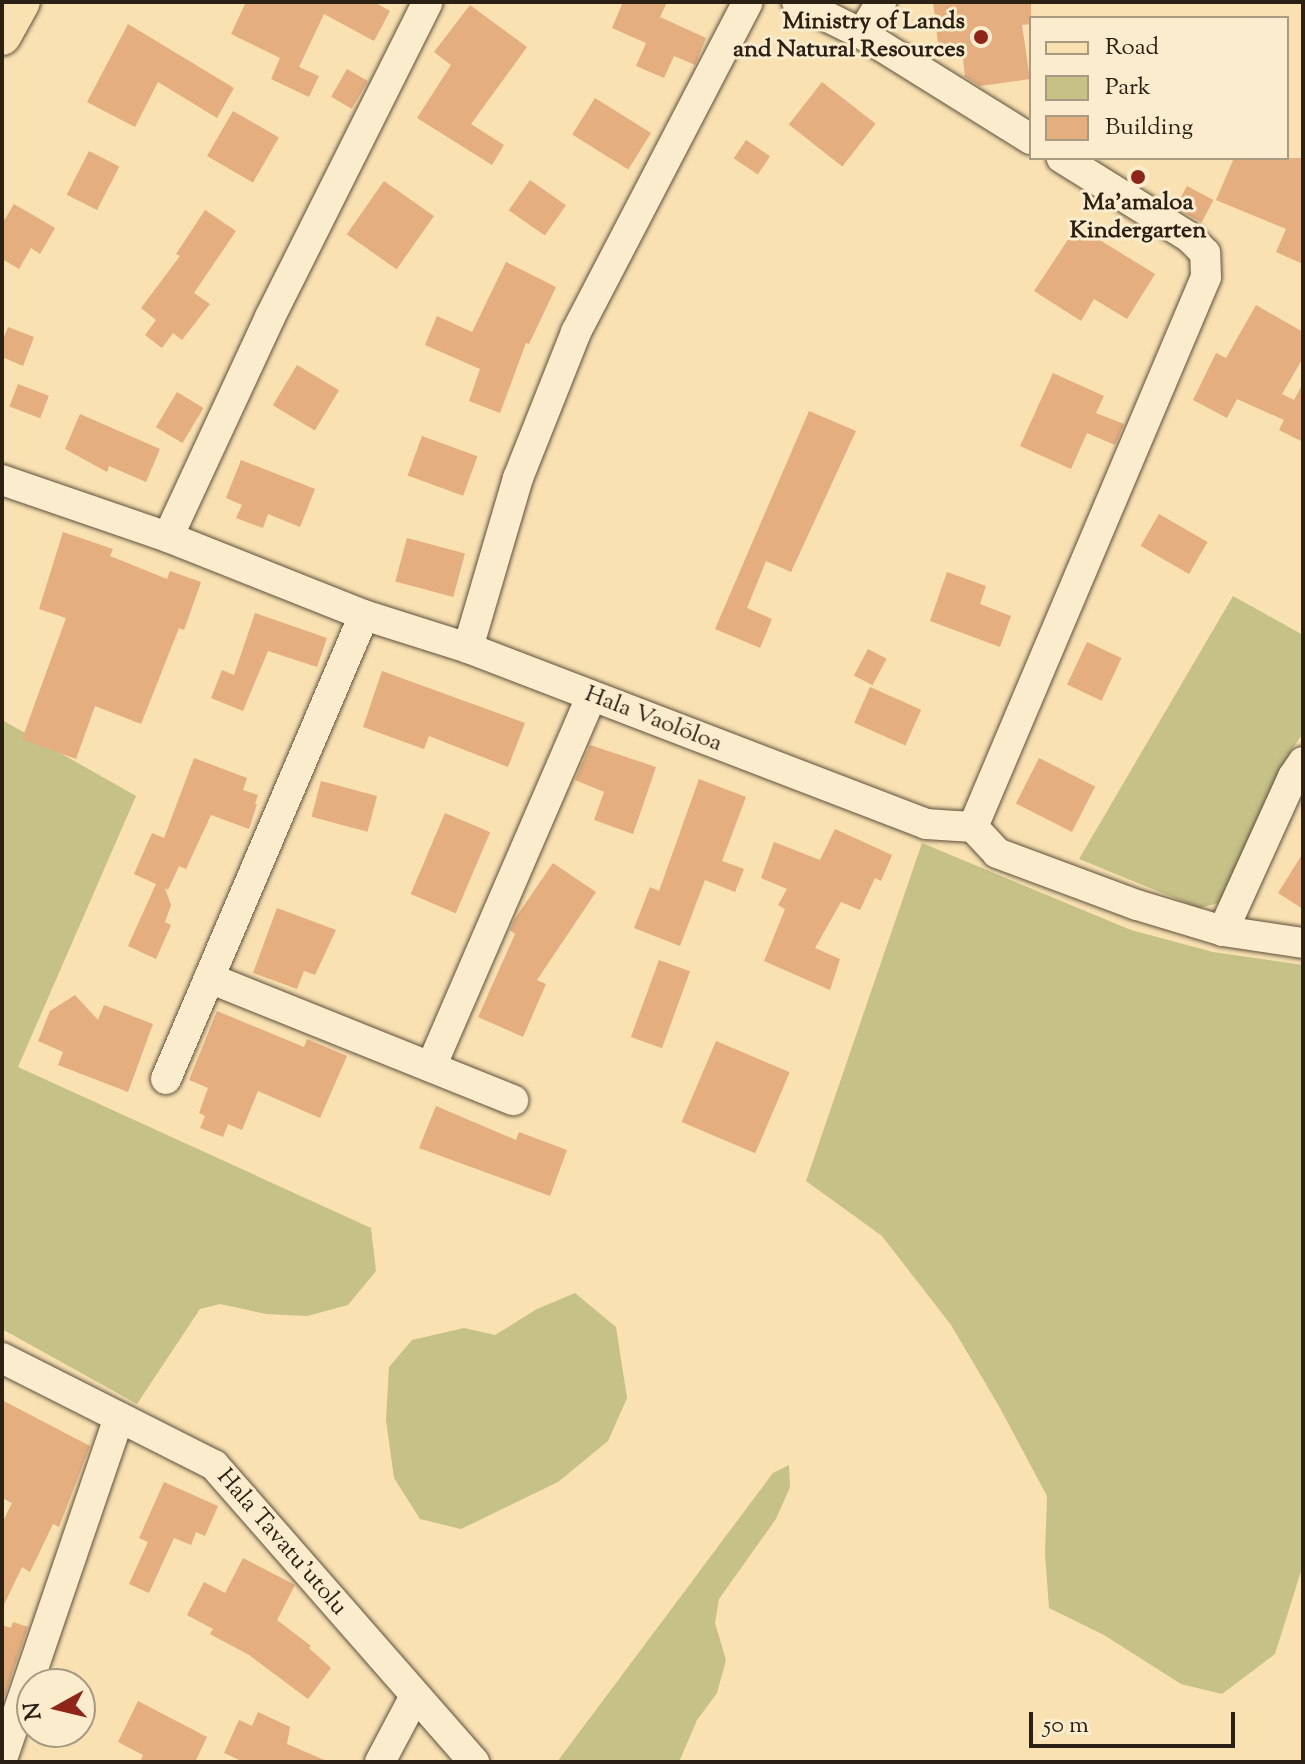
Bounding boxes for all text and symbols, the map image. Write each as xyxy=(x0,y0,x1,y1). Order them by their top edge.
place label: Ministry of Lands and Natural Resources xyxy=(733,9,965,65)
legend xyxy=(1029,16,1289,160)
marker: Ministry of Lands and Natural Resources xyxy=(972,28,990,46)
text: Road xyxy=(1105,31,1159,65)
text: Park xyxy=(1105,71,1151,105)
text: Building xyxy=(1105,111,1193,145)
marker: Ma'amaloa Kindergarten xyxy=(1129,168,1147,186)
place label: Ma'amaloa Kindergarten xyxy=(1070,190,1206,246)
street label: Hala Vaolōloa xyxy=(580,681,726,759)
street label: Hala Tavatu'utolu xyxy=(210,1464,352,1622)
north arrow xyxy=(16,1668,96,1748)
scale bar xyxy=(1033,1696,1239,1746)
text: N xyxy=(17,1700,51,1722)
text: 50 m xyxy=(1043,1709,1089,1743)

